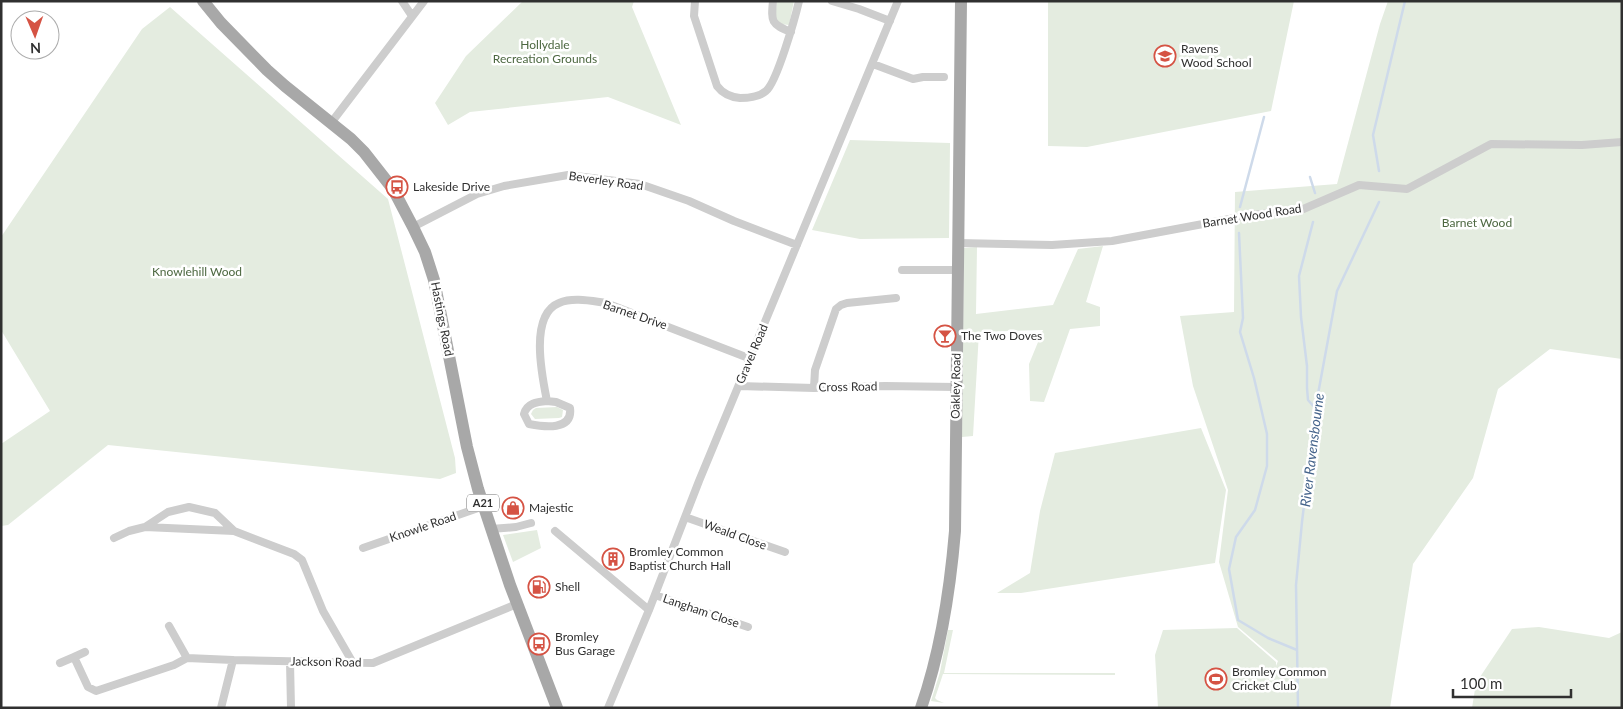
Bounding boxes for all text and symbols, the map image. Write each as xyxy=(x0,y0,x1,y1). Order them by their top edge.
north arrow xyxy=(10,10,60,60)
park label: Hollydale Recreation Grounds xyxy=(493,37,597,66)
text: N xyxy=(30,40,41,57)
place label: Ravens Wood School xyxy=(1181,41,1252,70)
school or university icon: Ravens Wood School xyxy=(1153,44,1177,68)
street label: Beverley Road xyxy=(568,168,644,193)
bus stop icon: Lakeside Drive xyxy=(385,175,409,199)
place label: Lakeside Drive xyxy=(413,179,490,194)
street label: Barnet Wood Road xyxy=(1201,200,1302,231)
park label: Barnet Wood xyxy=(1442,215,1512,230)
park label: Knowlehill Wood xyxy=(152,264,242,279)
street label: Hastings Road xyxy=(428,280,457,357)
street label: Barnet Drive xyxy=(601,297,669,333)
street label: Gravel Road xyxy=(732,322,771,386)
bar icon: The Two Doves xyxy=(933,324,957,348)
place label: The Two Doves xyxy=(961,328,1042,343)
street label: Oakley Road xyxy=(947,353,964,419)
street label: Cross Road xyxy=(818,378,878,395)
water label: River Ravensbourne xyxy=(1296,392,1327,508)
road number: A21 xyxy=(467,494,499,512)
shop icon: Majestic xyxy=(501,496,525,520)
place label: Majestic xyxy=(529,500,574,515)
street label: Knowle Road xyxy=(387,508,458,545)
street label: Weald Close xyxy=(702,516,769,553)
place label: Bromley Common Baptist Church Hall xyxy=(629,544,731,573)
building icon: Bromley Common Baptist Church Hall xyxy=(601,547,625,571)
fuel station icon: Shell xyxy=(527,575,551,599)
place label: Shell xyxy=(555,579,580,594)
street label: Langham Close xyxy=(661,590,741,631)
place label: Bromley Bus Garage xyxy=(555,629,615,658)
bus stop icon: Bromley Bus Garage xyxy=(527,632,551,656)
street label: Jackson Road xyxy=(290,653,362,670)
place label: Bromley Common Cricket Club xyxy=(1232,664,1326,693)
scale bar xyxy=(1453,666,1570,698)
sports icon: Bromley Common Cricket Club xyxy=(1204,667,1228,691)
text: 100 m xyxy=(1460,674,1502,692)

